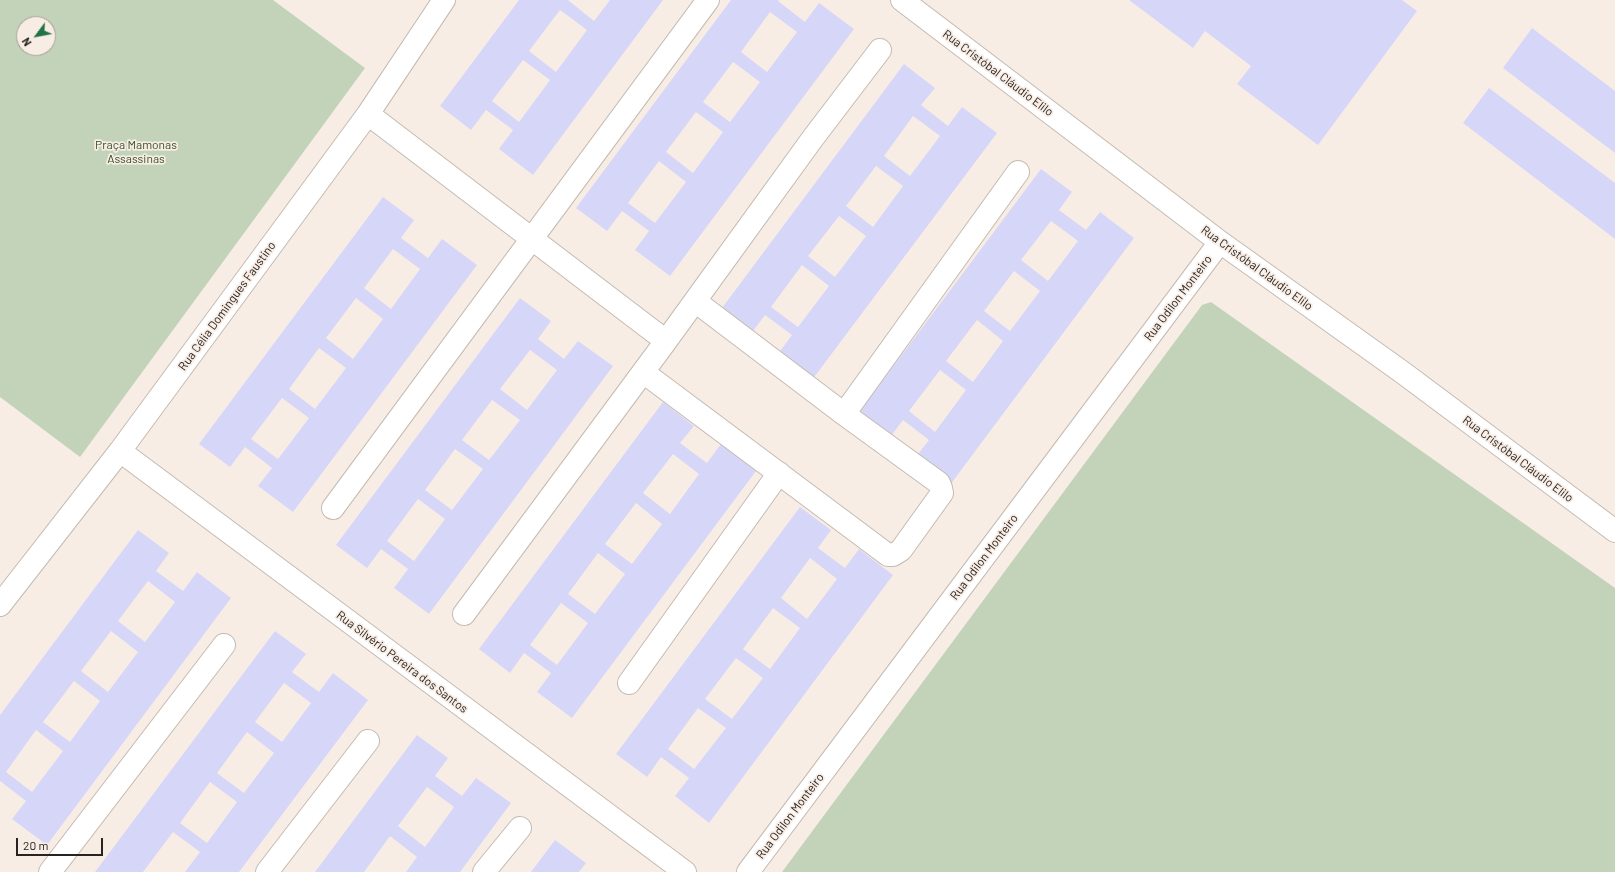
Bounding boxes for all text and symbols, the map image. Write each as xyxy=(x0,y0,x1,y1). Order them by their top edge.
north arrow xyxy=(16,16,56,56)
street label: Rua Cristóbal Cláudio Elilo xyxy=(940,27,1056,119)
text: N xyxy=(19,36,34,49)
park label: Praça Mamonas Assassinas xyxy=(95,138,177,166)
street label: Rua Cristóbal Cláudio Elilo xyxy=(1198,223,1316,313)
street label: Rua Célia Domingues Faustino xyxy=(175,239,279,373)
street label: Rua Odilon Monteiro xyxy=(1141,252,1215,344)
street label: Rua Cristóbal Cláudio Elilo xyxy=(1460,413,1576,505)
street label: Rua Odilon Monteiro xyxy=(947,511,1021,603)
street label: Rua Silvério Pereira dos Santos xyxy=(334,608,470,716)
street label: Rua Odilon Monteiro xyxy=(753,770,827,862)
scale bar xyxy=(18,830,105,856)
text: 20 m xyxy=(23,838,49,852)

